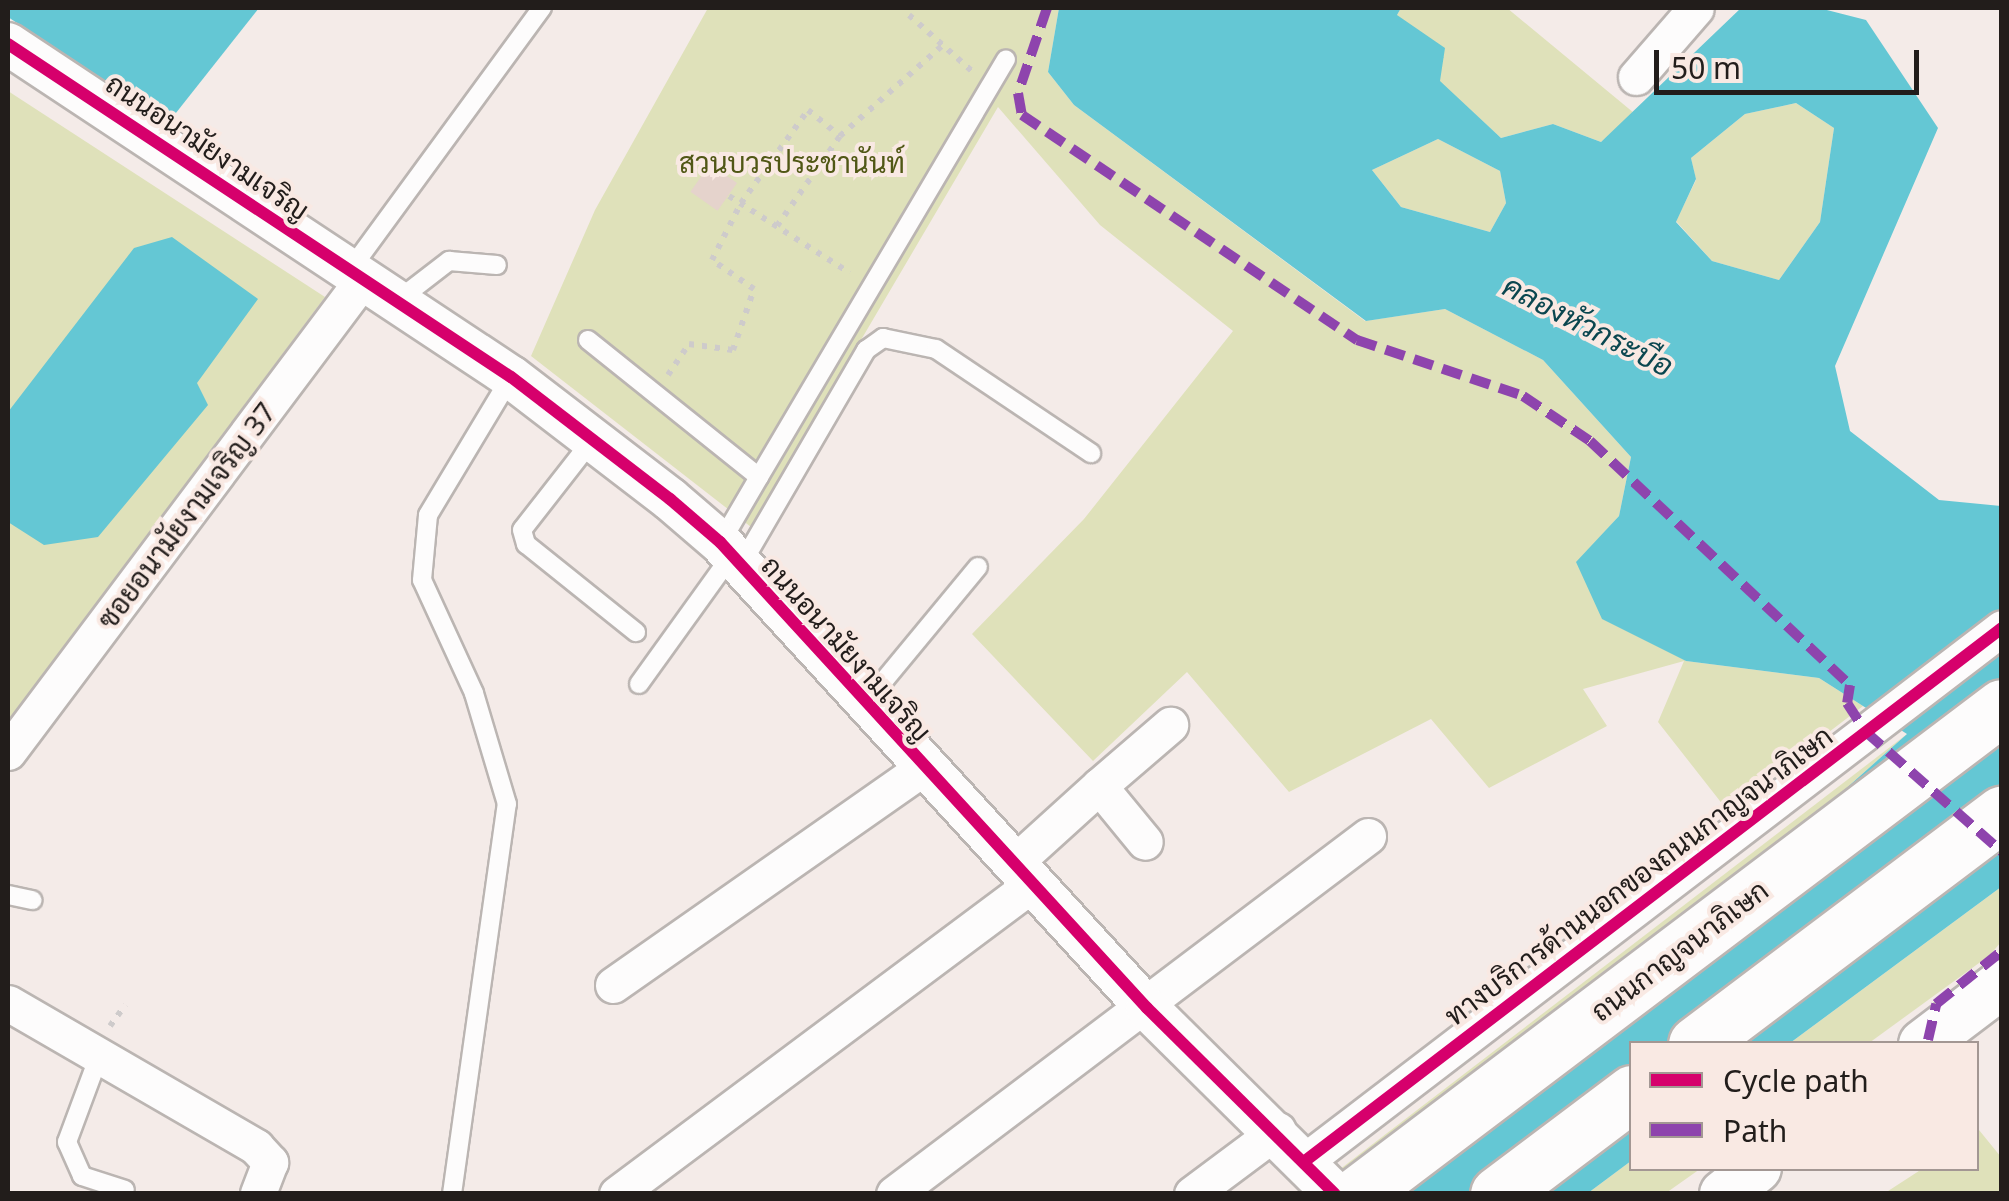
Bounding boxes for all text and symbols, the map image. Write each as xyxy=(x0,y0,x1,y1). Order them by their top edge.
scale bar xyxy=(1659,30,1924,92)
text: 50 m xyxy=(1671,47,1741,88)
street label: ถนนอนามัยงามเจริญ xyxy=(100,66,316,226)
park label: สวนบวรประชานันท์ xyxy=(679,145,905,179)
water label: คลองหัวกระบือ xyxy=(1497,268,1679,384)
street label: ซอยอนามัยงามเจริญ 37 xyxy=(90,395,282,635)
street label: ถนนอนามัยงามเจริญ xyxy=(755,549,939,747)
street label: ทางบริการด้านนอกของถนนกาญจนาภิเษก xyxy=(1438,718,1838,1032)
street label: ถนนกาญจนาภิเษก xyxy=(1584,873,1774,1027)
legend xyxy=(1629,1041,1979,1171)
text: Cycle path xyxy=(1723,1060,1869,1101)
text: Path xyxy=(1723,1110,1787,1151)

